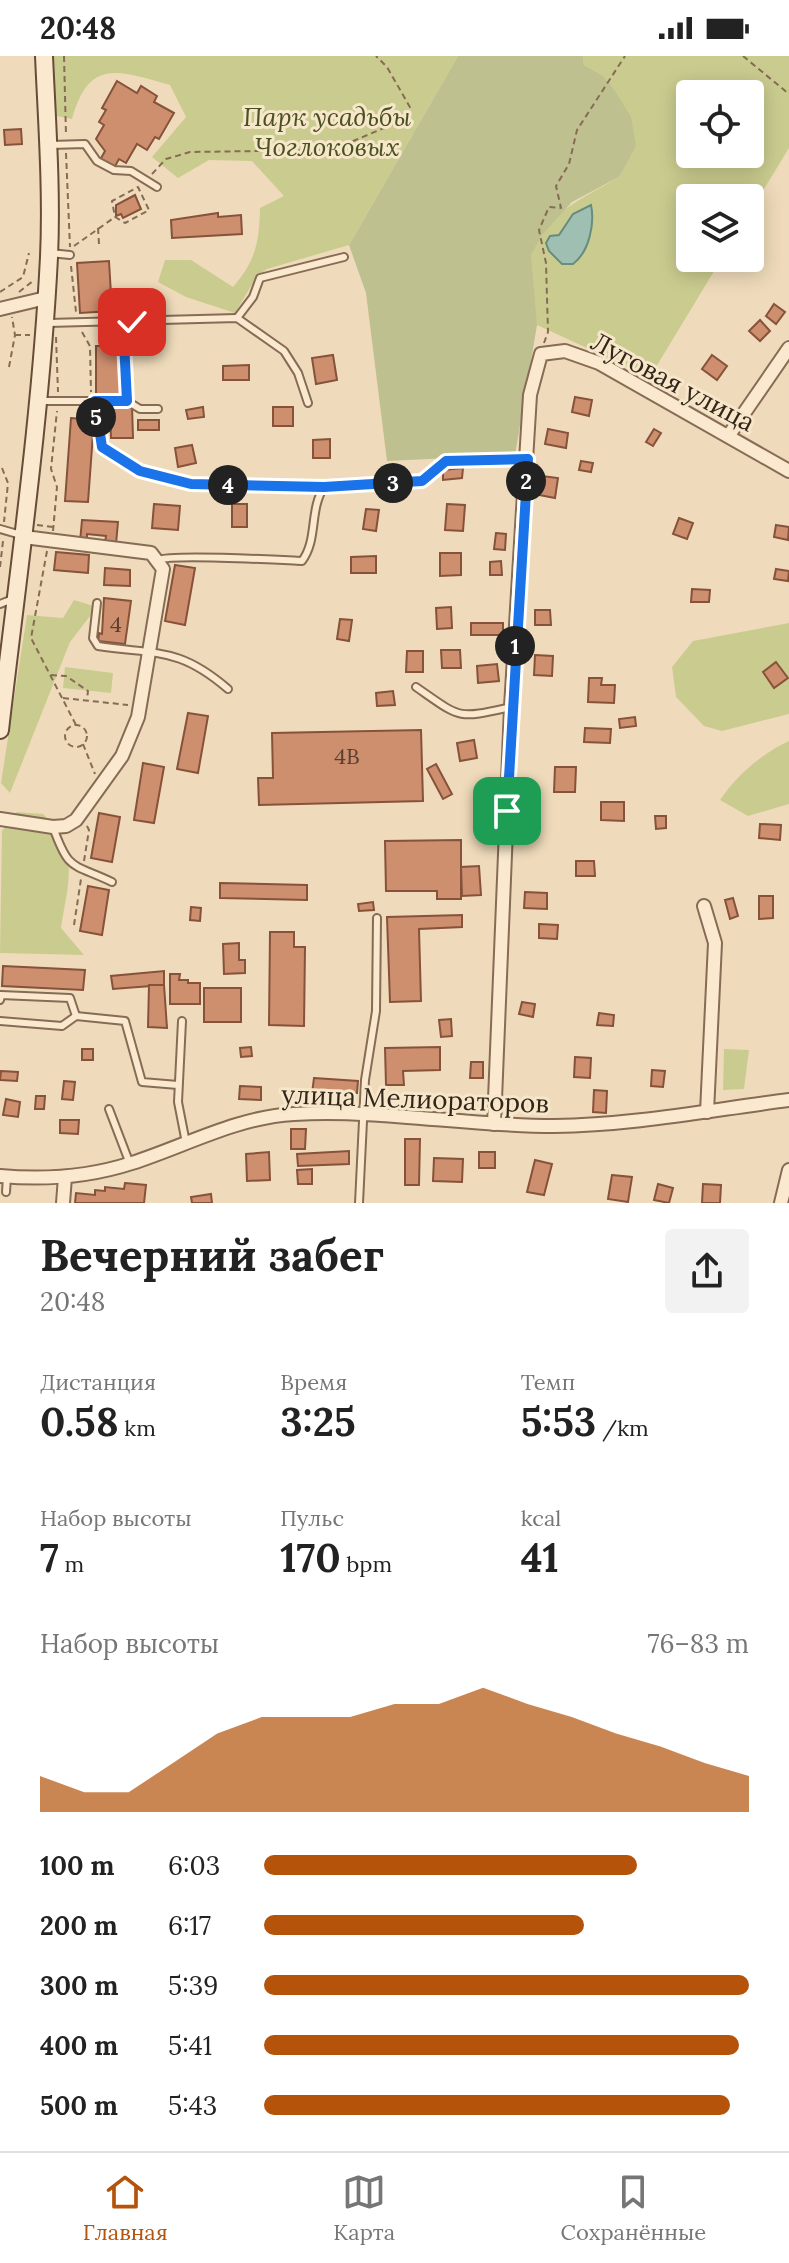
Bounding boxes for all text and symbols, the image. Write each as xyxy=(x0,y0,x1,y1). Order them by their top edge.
text: 20:48 xyxy=(40,9,116,47)
map controls xyxy=(676,80,764,272)
button: locate xyxy=(676,80,764,168)
park label: Парк усадьбы Чоглоковых xyxy=(243,100,411,163)
button: layers xyxy=(676,184,764,272)
pin xyxy=(98,288,166,356)
icon: check xyxy=(110,300,154,344)
street label: Луговая улица xyxy=(586,325,761,439)
pin: 5 xyxy=(76,397,116,437)
text: 5 xyxy=(90,403,102,431)
pin: 2 xyxy=(506,461,546,501)
pin: 3 xyxy=(373,463,413,503)
pin: 4 xyxy=(208,465,248,505)
text: 2 xyxy=(520,467,532,495)
text: 3 xyxy=(387,469,399,497)
text: 4 xyxy=(222,471,234,499)
house number: 4 xyxy=(110,610,122,638)
pin: 1 xyxy=(495,626,535,666)
text: 1 xyxy=(511,632,519,660)
house number: 4В xyxy=(334,742,360,770)
pin xyxy=(473,777,541,845)
icon: arrive xyxy=(485,789,529,833)
street label: улица Мелиораторов xyxy=(281,1077,549,1120)
text: Вечерний забег xyxy=(40,1227,385,1283)
button: share xyxy=(665,1229,749,1313)
text: 20:48 xyxy=(40,1285,105,1318)
text: Дистанция xyxy=(40,1368,156,1396)
text: Время xyxy=(280,1368,347,1396)
text: Темп xyxy=(521,1368,575,1396)
text: 0.58 xyxy=(40,1396,119,1447)
text: 3:25 xyxy=(280,1396,356,1447)
text: 5:53 xyxy=(521,1396,596,1447)
text: km xyxy=(119,1414,156,1442)
text: /km xyxy=(596,1414,649,1442)
text: Набор высоты xyxy=(40,1504,192,1532)
text: Пульс xyxy=(280,1504,344,1532)
text: kcal xyxy=(521,1504,561,1532)
text: 7 xyxy=(40,1532,59,1583)
text: 170 xyxy=(280,1532,341,1583)
text: 41 xyxy=(521,1532,559,1583)
text: m xyxy=(59,1550,84,1578)
text: bpm xyxy=(341,1550,392,1578)
text: Набор высоты xyxy=(40,1627,219,1660)
text: 76–83 m xyxy=(647,1627,749,1660)
text: 100 m xyxy=(40,1849,114,1882)
text: 6:03 xyxy=(168,1849,220,1882)
text: 200 m xyxy=(40,1909,118,1942)
text: 6:17 xyxy=(168,1909,211,1942)
text: 300 m xyxy=(40,1969,118,2002)
text: 5:39 xyxy=(168,1969,218,2002)
text: 400 m xyxy=(40,2029,118,2062)
text: 5:41 xyxy=(168,2029,212,2062)
text: 500 m xyxy=(40,2089,118,2122)
text: 5:43 xyxy=(168,2089,217,2122)
tab: Главная xyxy=(83,2170,168,2246)
tab: Карта xyxy=(333,2170,395,2246)
tab: Сохранённые xyxy=(561,2170,706,2246)

